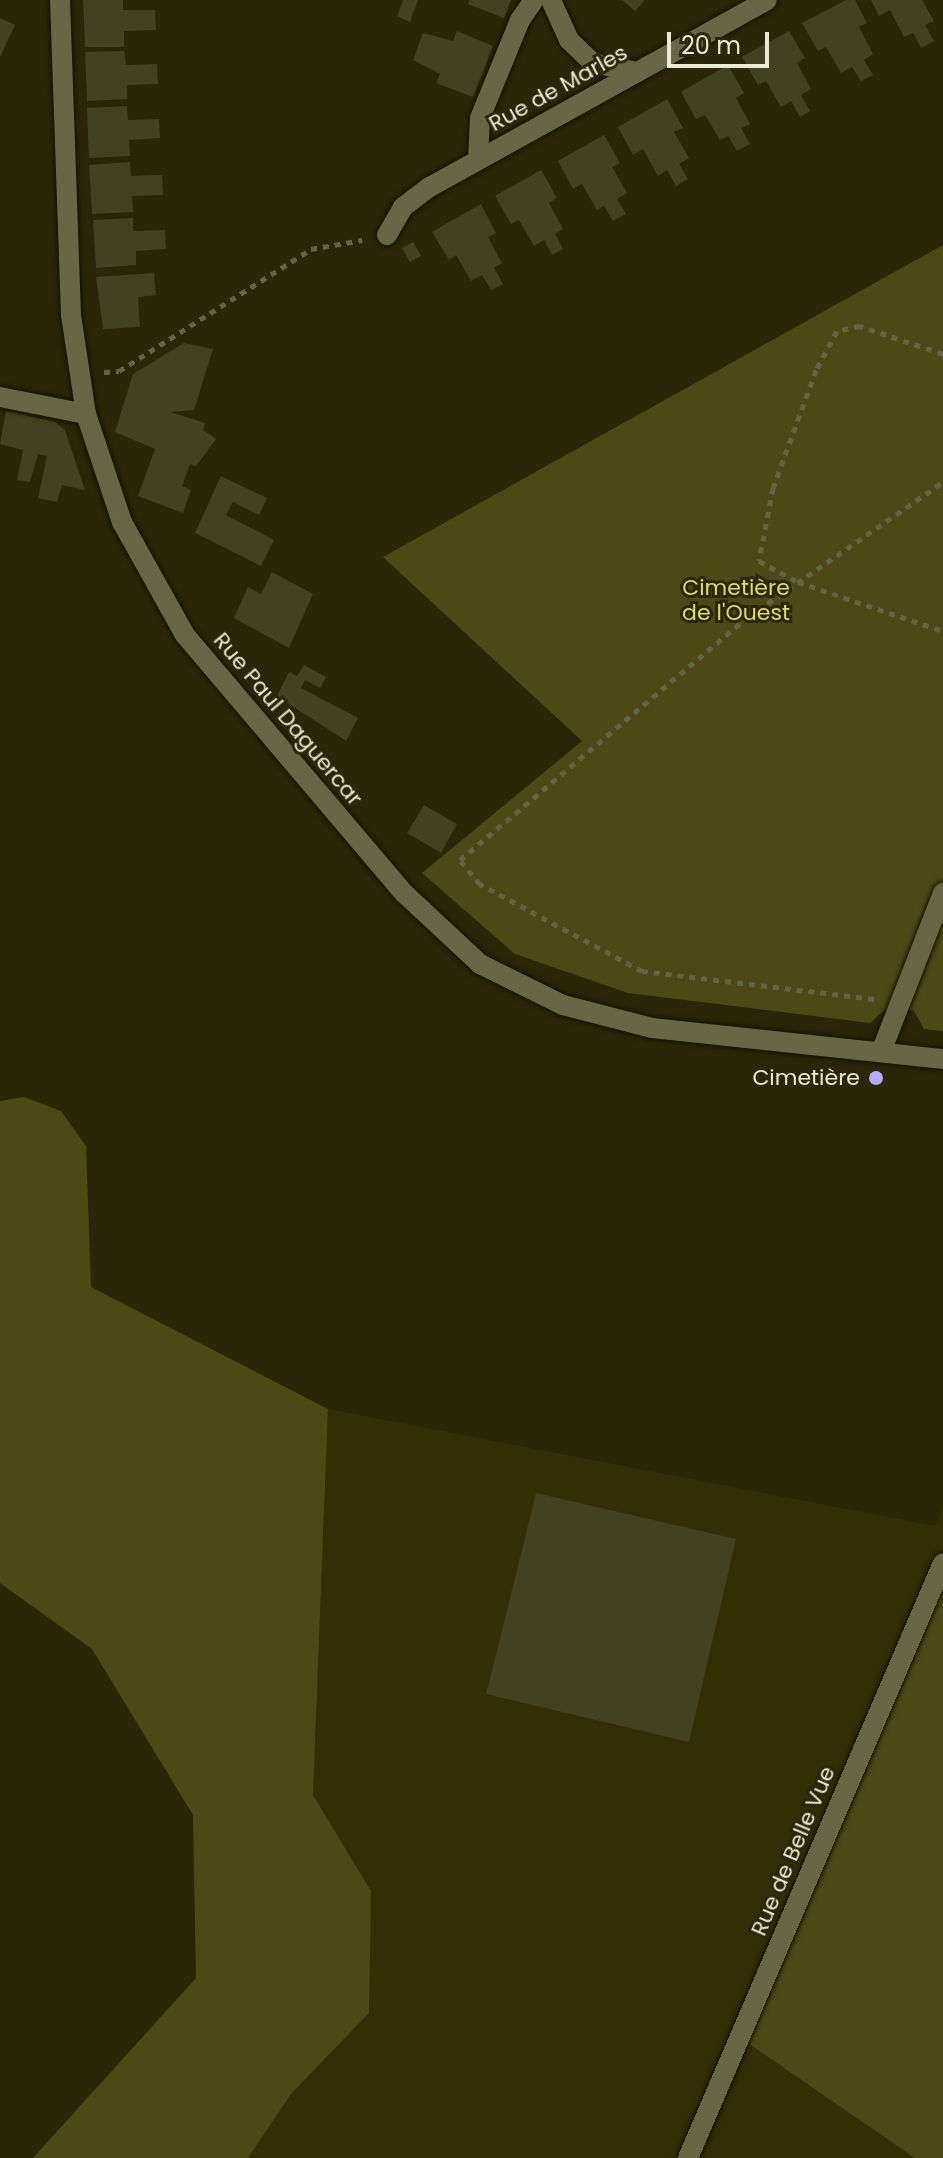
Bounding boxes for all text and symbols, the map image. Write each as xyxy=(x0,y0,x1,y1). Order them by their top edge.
scale bar xyxy=(671,16,773,66)
text: 20 m xyxy=(681,29,741,62)
street label: Rue de Marles xyxy=(484,39,632,137)
park label: Cimetière de l'Ouest xyxy=(682,574,790,626)
street label: Rue Paul Daguercar xyxy=(208,627,368,811)
place label: Cimetière xyxy=(752,1065,860,1091)
marker: Cimetière xyxy=(867,1069,885,1087)
street label: Rue de Belle Vue xyxy=(745,1762,841,1940)

